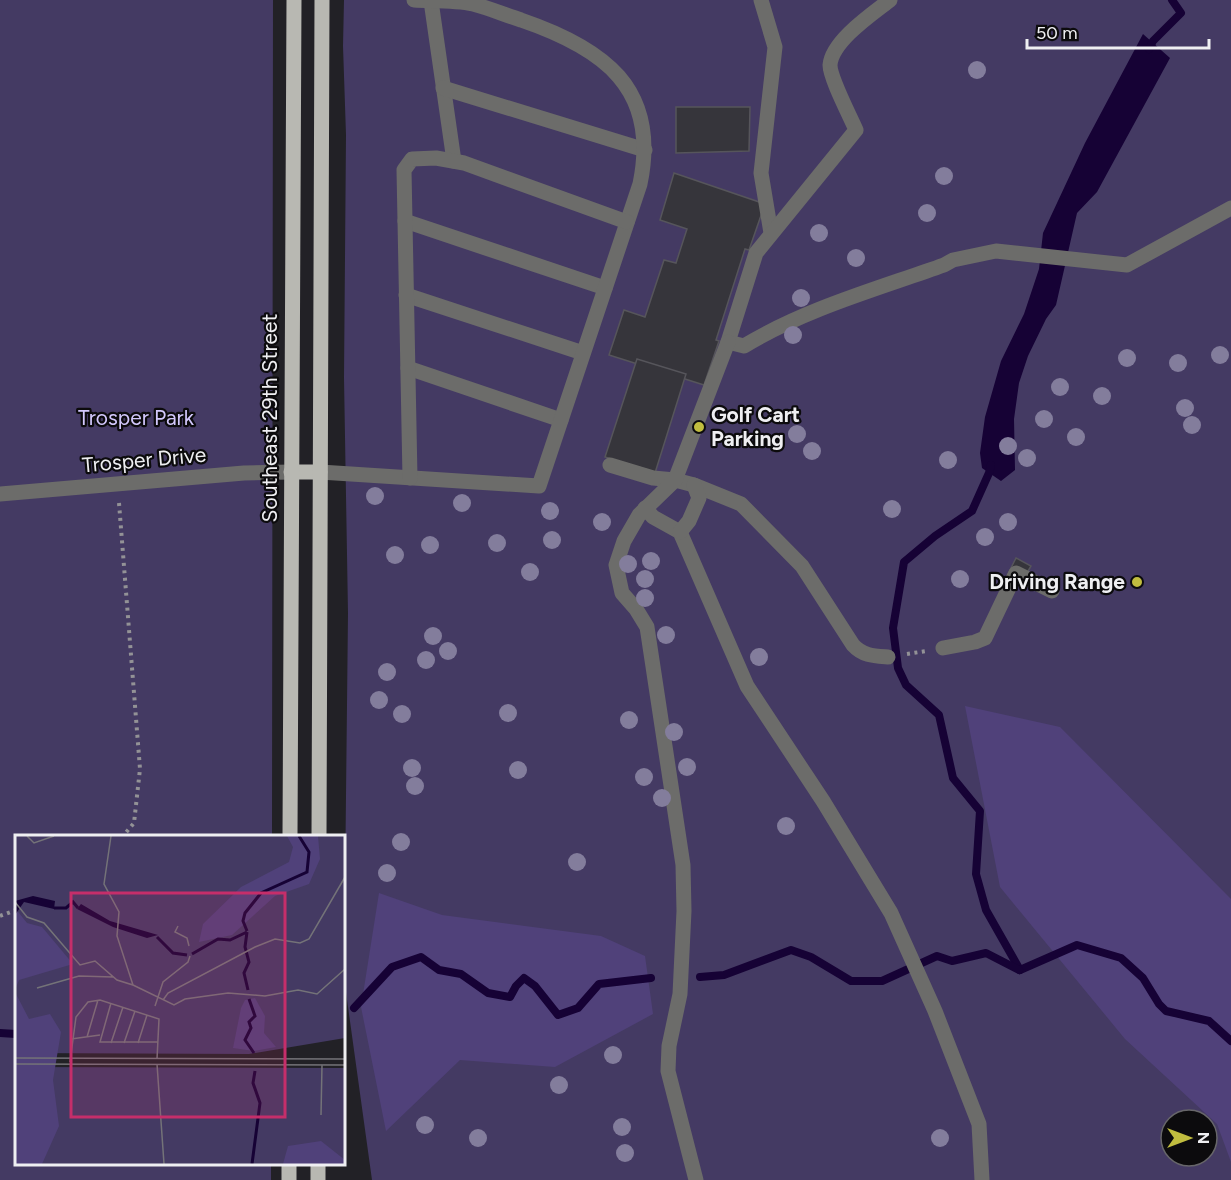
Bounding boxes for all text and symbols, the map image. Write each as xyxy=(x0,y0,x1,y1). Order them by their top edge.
scale bar xyxy=(1027,12,1208,50)
text: 50 m xyxy=(1036,22,1078,44)
street label: Southeast 29th Street xyxy=(257,314,282,522)
place label: Golf Cart Parking xyxy=(711,402,800,451)
park label: Trosper Park xyxy=(78,405,195,430)
marker: Golf Cart Parking xyxy=(692,420,706,434)
street label: Trosper Drive xyxy=(81,442,207,477)
place label: Driving Range xyxy=(989,569,1125,594)
marker: Driving Range xyxy=(1130,575,1144,589)
inset map xyxy=(15,835,345,1165)
north arrow xyxy=(1159,1108,1219,1168)
text: N xyxy=(1194,1132,1213,1144)

